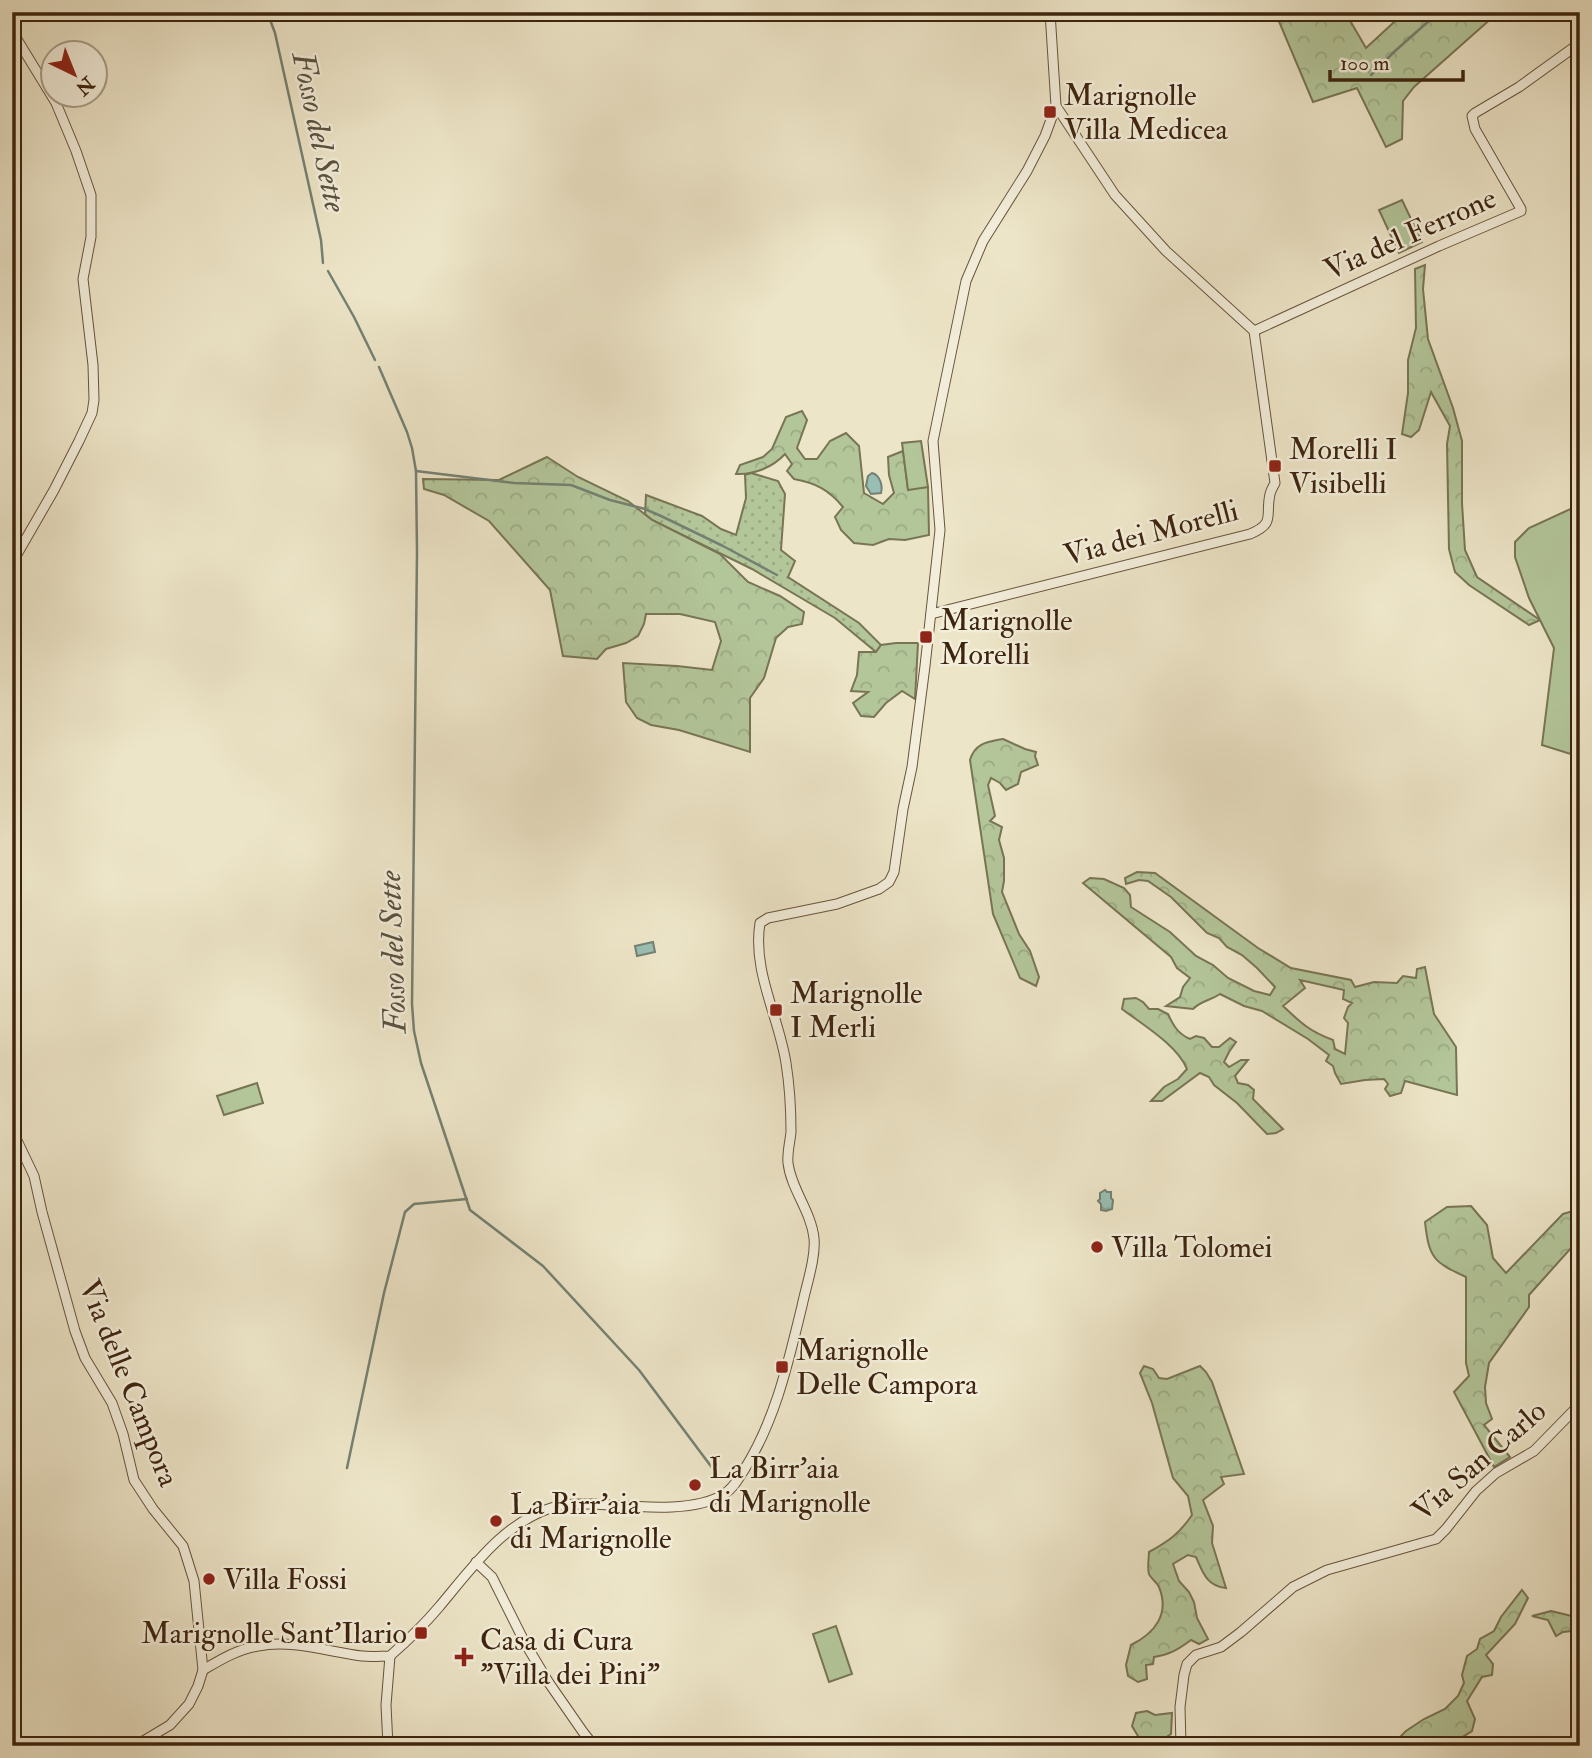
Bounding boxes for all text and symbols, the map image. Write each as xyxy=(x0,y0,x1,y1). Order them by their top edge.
north arrow xyxy=(38,38,108,108)
scale bar xyxy=(1330,38,1462,82)
water label: Fosso del Sette xyxy=(282,46,356,216)
text: 100 m xyxy=(1340,50,1390,77)
text: N xyxy=(70,70,100,101)
place label: Marignolle Villa Medicea xyxy=(1064,77,1228,148)
marker: Marignolle Villa Medicea xyxy=(1042,104,1058,120)
street label: Via del Ferrone xyxy=(1318,180,1502,288)
place label: Morelli I Visibelli xyxy=(1289,431,1397,502)
marker: Morelli I Visibelli xyxy=(1267,458,1283,474)
street label: Via dei Morelli xyxy=(1060,492,1242,574)
place label: Marignolle Morelli xyxy=(940,602,1073,673)
marker: Marignolle Morelli xyxy=(918,629,934,645)
water label: Fosso del Sette xyxy=(370,870,416,1036)
place label: Marignolle I Merli xyxy=(790,975,923,1046)
marker: Marignolle I Merli xyxy=(768,1002,784,1018)
place label: Villa Tolomei xyxy=(1111,1229,1273,1266)
marker: Villa Tolomei xyxy=(1089,1239,1105,1255)
street label: Via delle Campora xyxy=(71,1274,188,1492)
place label: Marignolle Delle Campora xyxy=(796,1332,978,1403)
marker: Marignolle Delle Campora xyxy=(774,1359,790,1375)
street label: Via San Carlo xyxy=(1404,1393,1554,1529)
place label: La Birr'aia di Marignolle xyxy=(709,1450,871,1521)
marker: La Birr'aia di Marignolle xyxy=(687,1477,703,1493)
place label: La Birr’aia di Marignolle xyxy=(510,1486,672,1557)
marker: La Birr’aia di Marignolle xyxy=(488,1513,504,1529)
place label: Villa Fossi xyxy=(223,1561,347,1598)
marker: Villa Fossi xyxy=(201,1571,217,1587)
place label: Marignolle Sant'Ilario xyxy=(141,1615,407,1652)
place label: Casa di Cura "Villa dei Pini" xyxy=(480,1622,660,1693)
marker: Marignolle Sant'Ilario xyxy=(413,1625,429,1641)
marker: Casa di Cura "Villa dei Pini" xyxy=(454,1647,474,1667)

